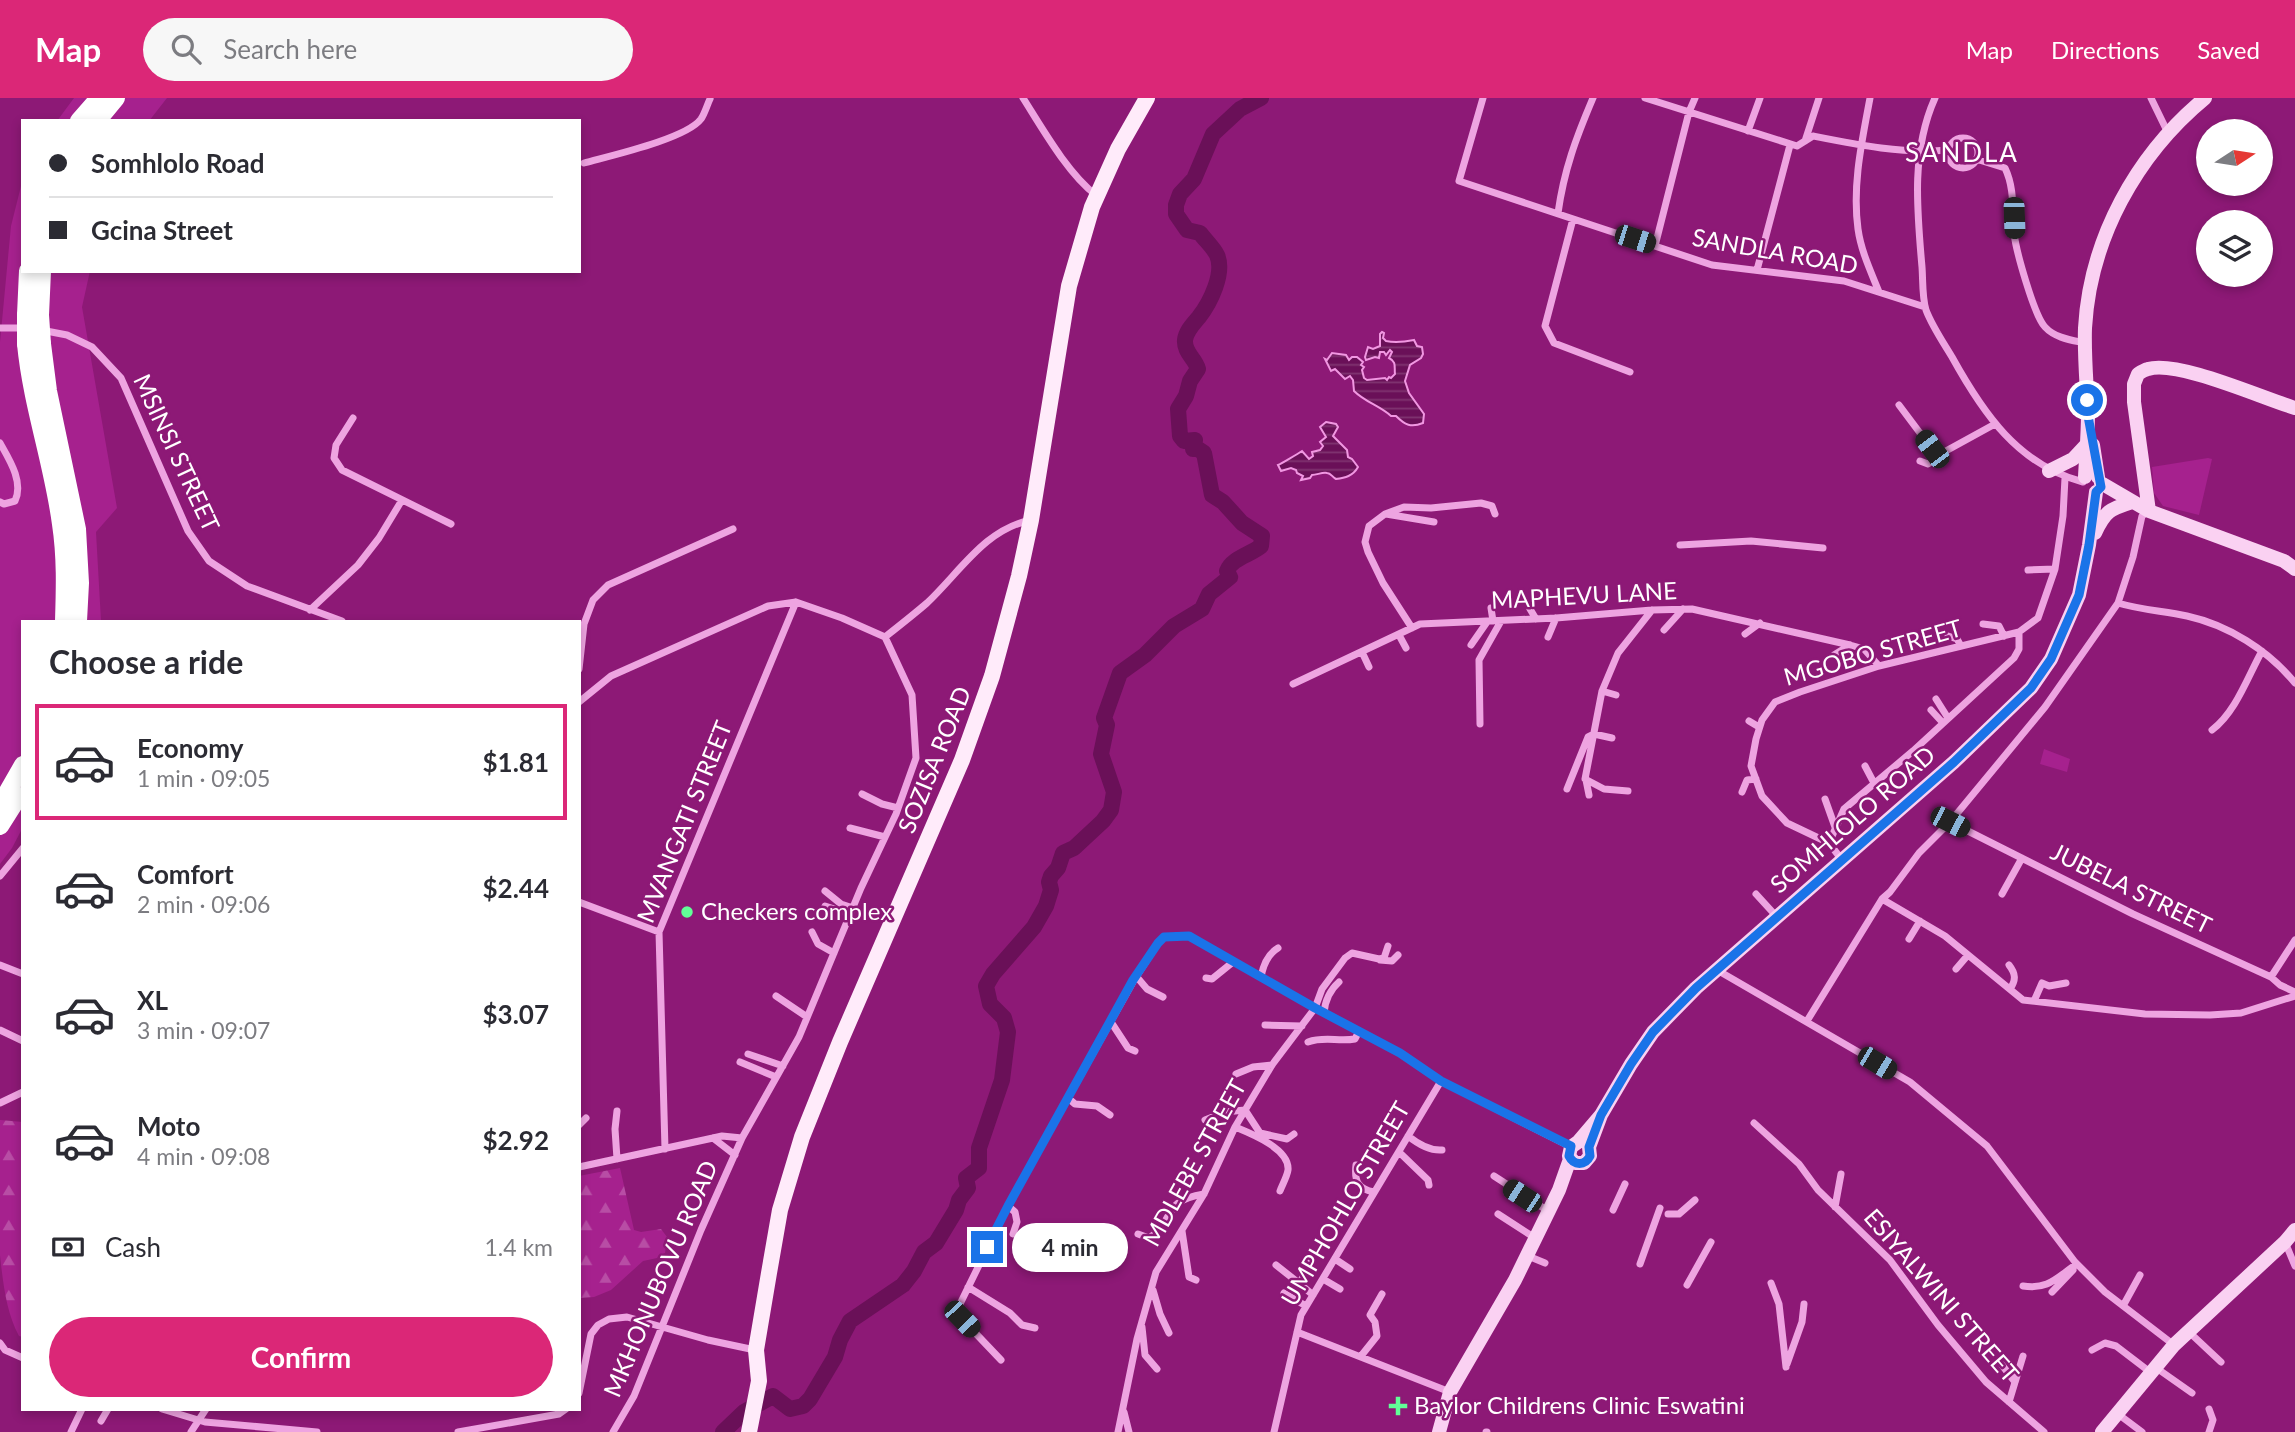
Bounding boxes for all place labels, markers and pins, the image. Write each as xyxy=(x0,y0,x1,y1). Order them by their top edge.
place label: Checkers complex xyxy=(701,896,892,925)
marker: Checkers complex xyxy=(679,904,695,920)
place label: Baylor Childrens Clinic Eswatini xyxy=(1414,1390,1745,1419)
marker: Baylor Childrens Clinic Eswatini xyxy=(1388,1396,1408,1416)

